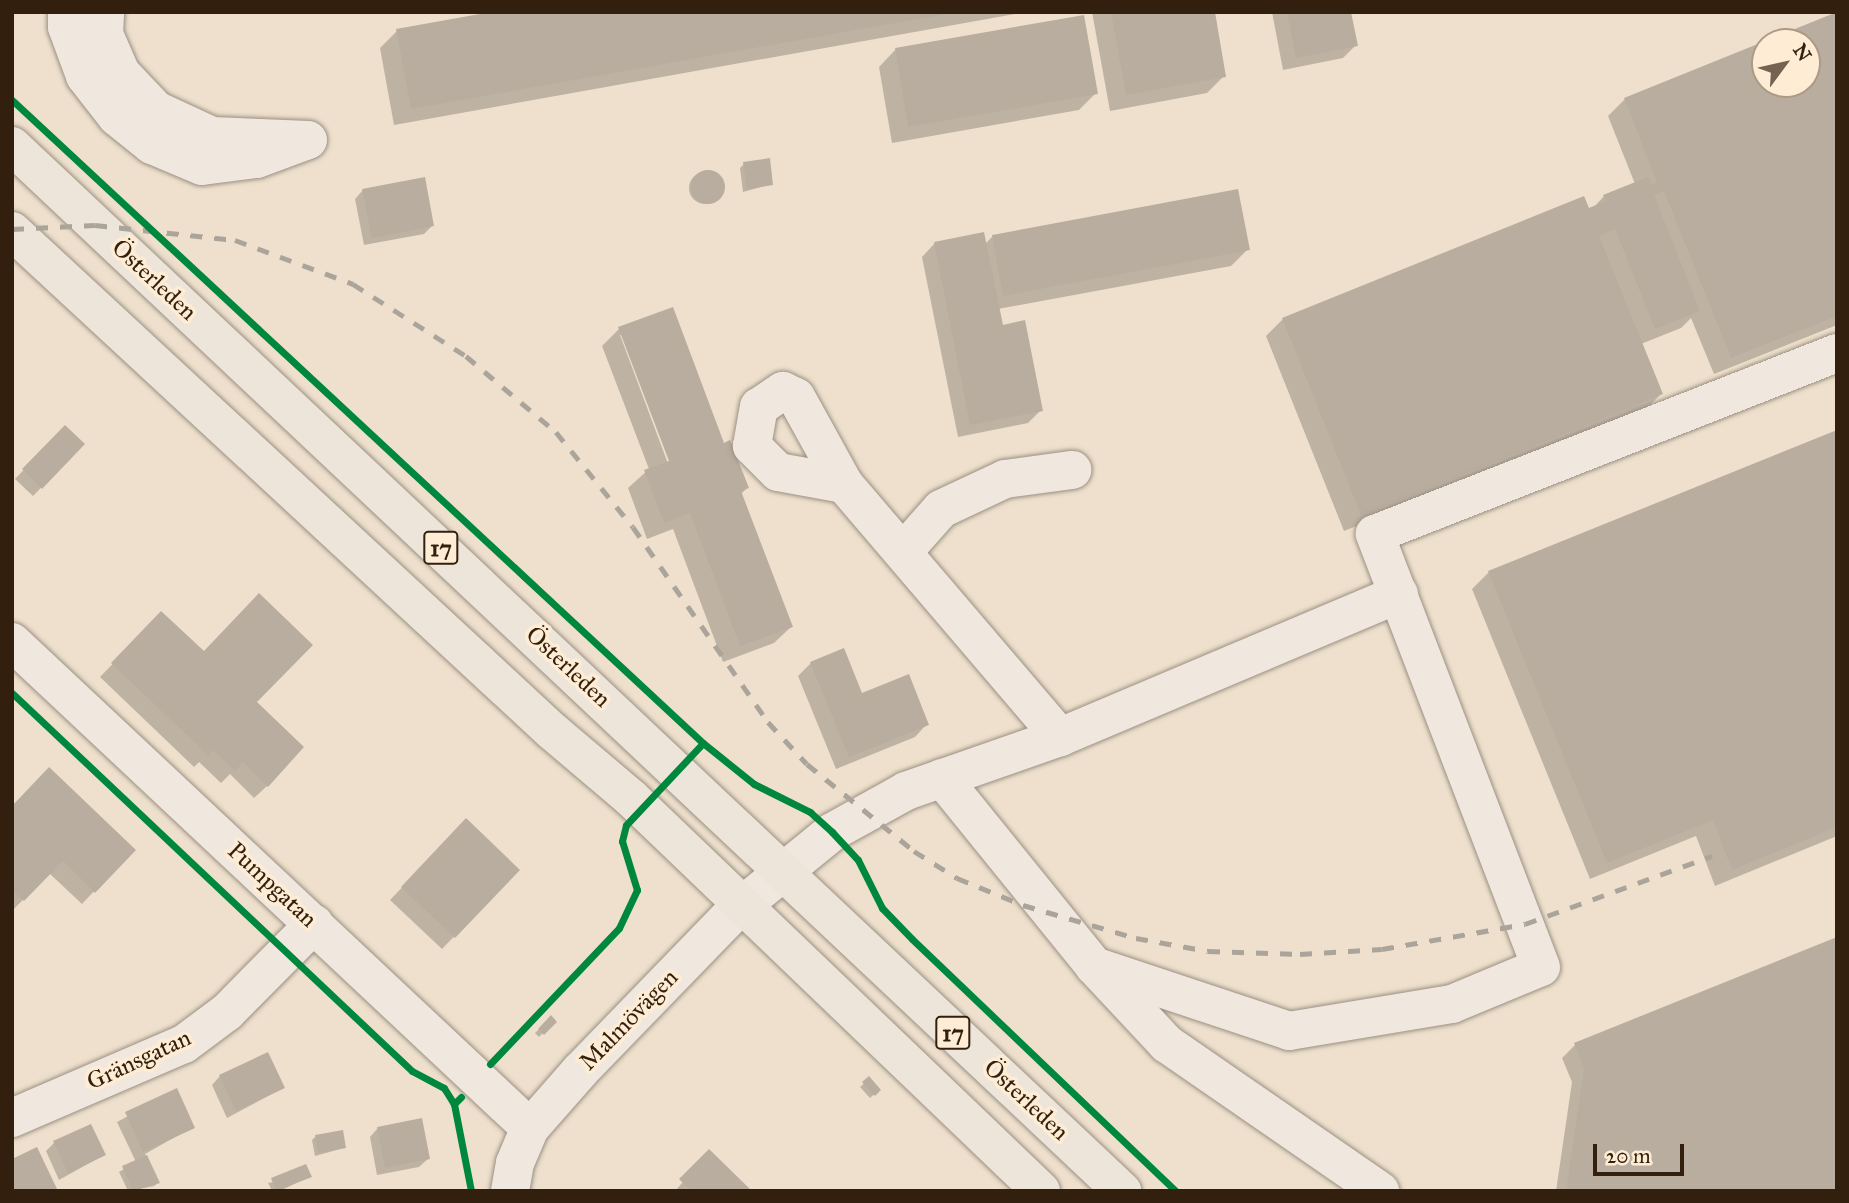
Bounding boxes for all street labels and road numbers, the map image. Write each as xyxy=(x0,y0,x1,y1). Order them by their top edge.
street label: Österleden xyxy=(105,233,203,327)
road number: 17 xyxy=(422,528,460,568)
street label: Österleden xyxy=(519,620,617,714)
street label: Pumpgatan xyxy=(221,836,323,934)
street label: Malmövägen xyxy=(574,963,684,1077)
road number: 17 xyxy=(934,1014,972,1052)
street label: Gränsgatan xyxy=(82,1023,196,1097)
street label: Österleden xyxy=(977,1053,1075,1147)

